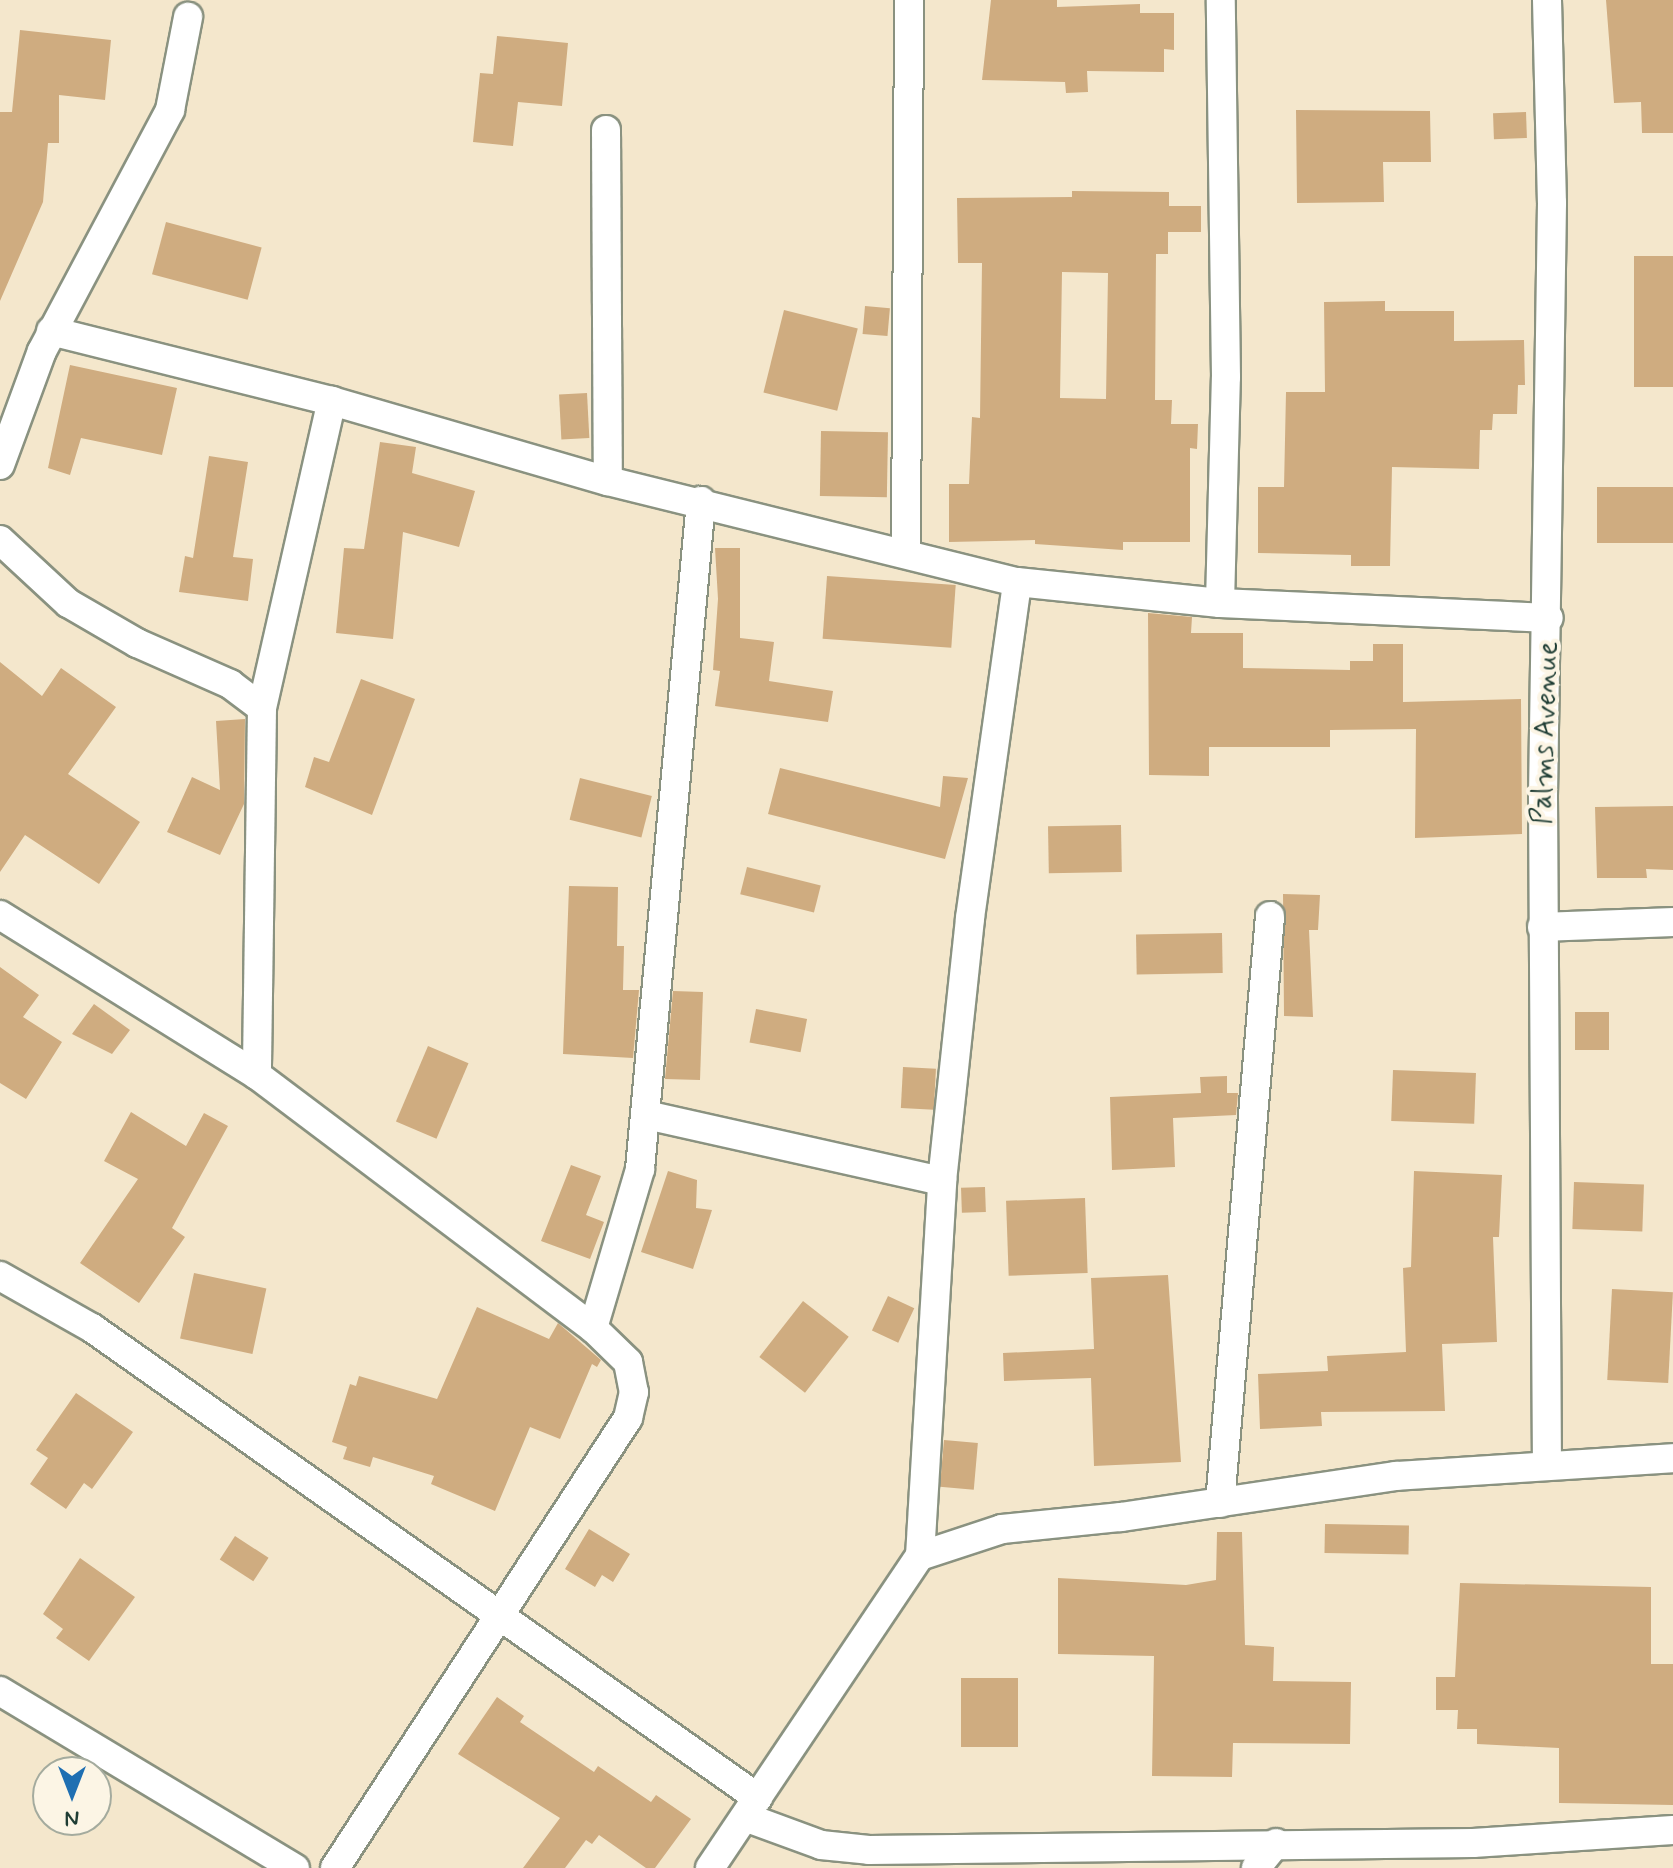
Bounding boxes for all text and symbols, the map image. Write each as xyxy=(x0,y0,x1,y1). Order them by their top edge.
street label: Palms Avenue xyxy=(1526,645,1566,821)
north arrow xyxy=(32,1756,112,1836)
text: N xyxy=(65,1804,79,1832)

